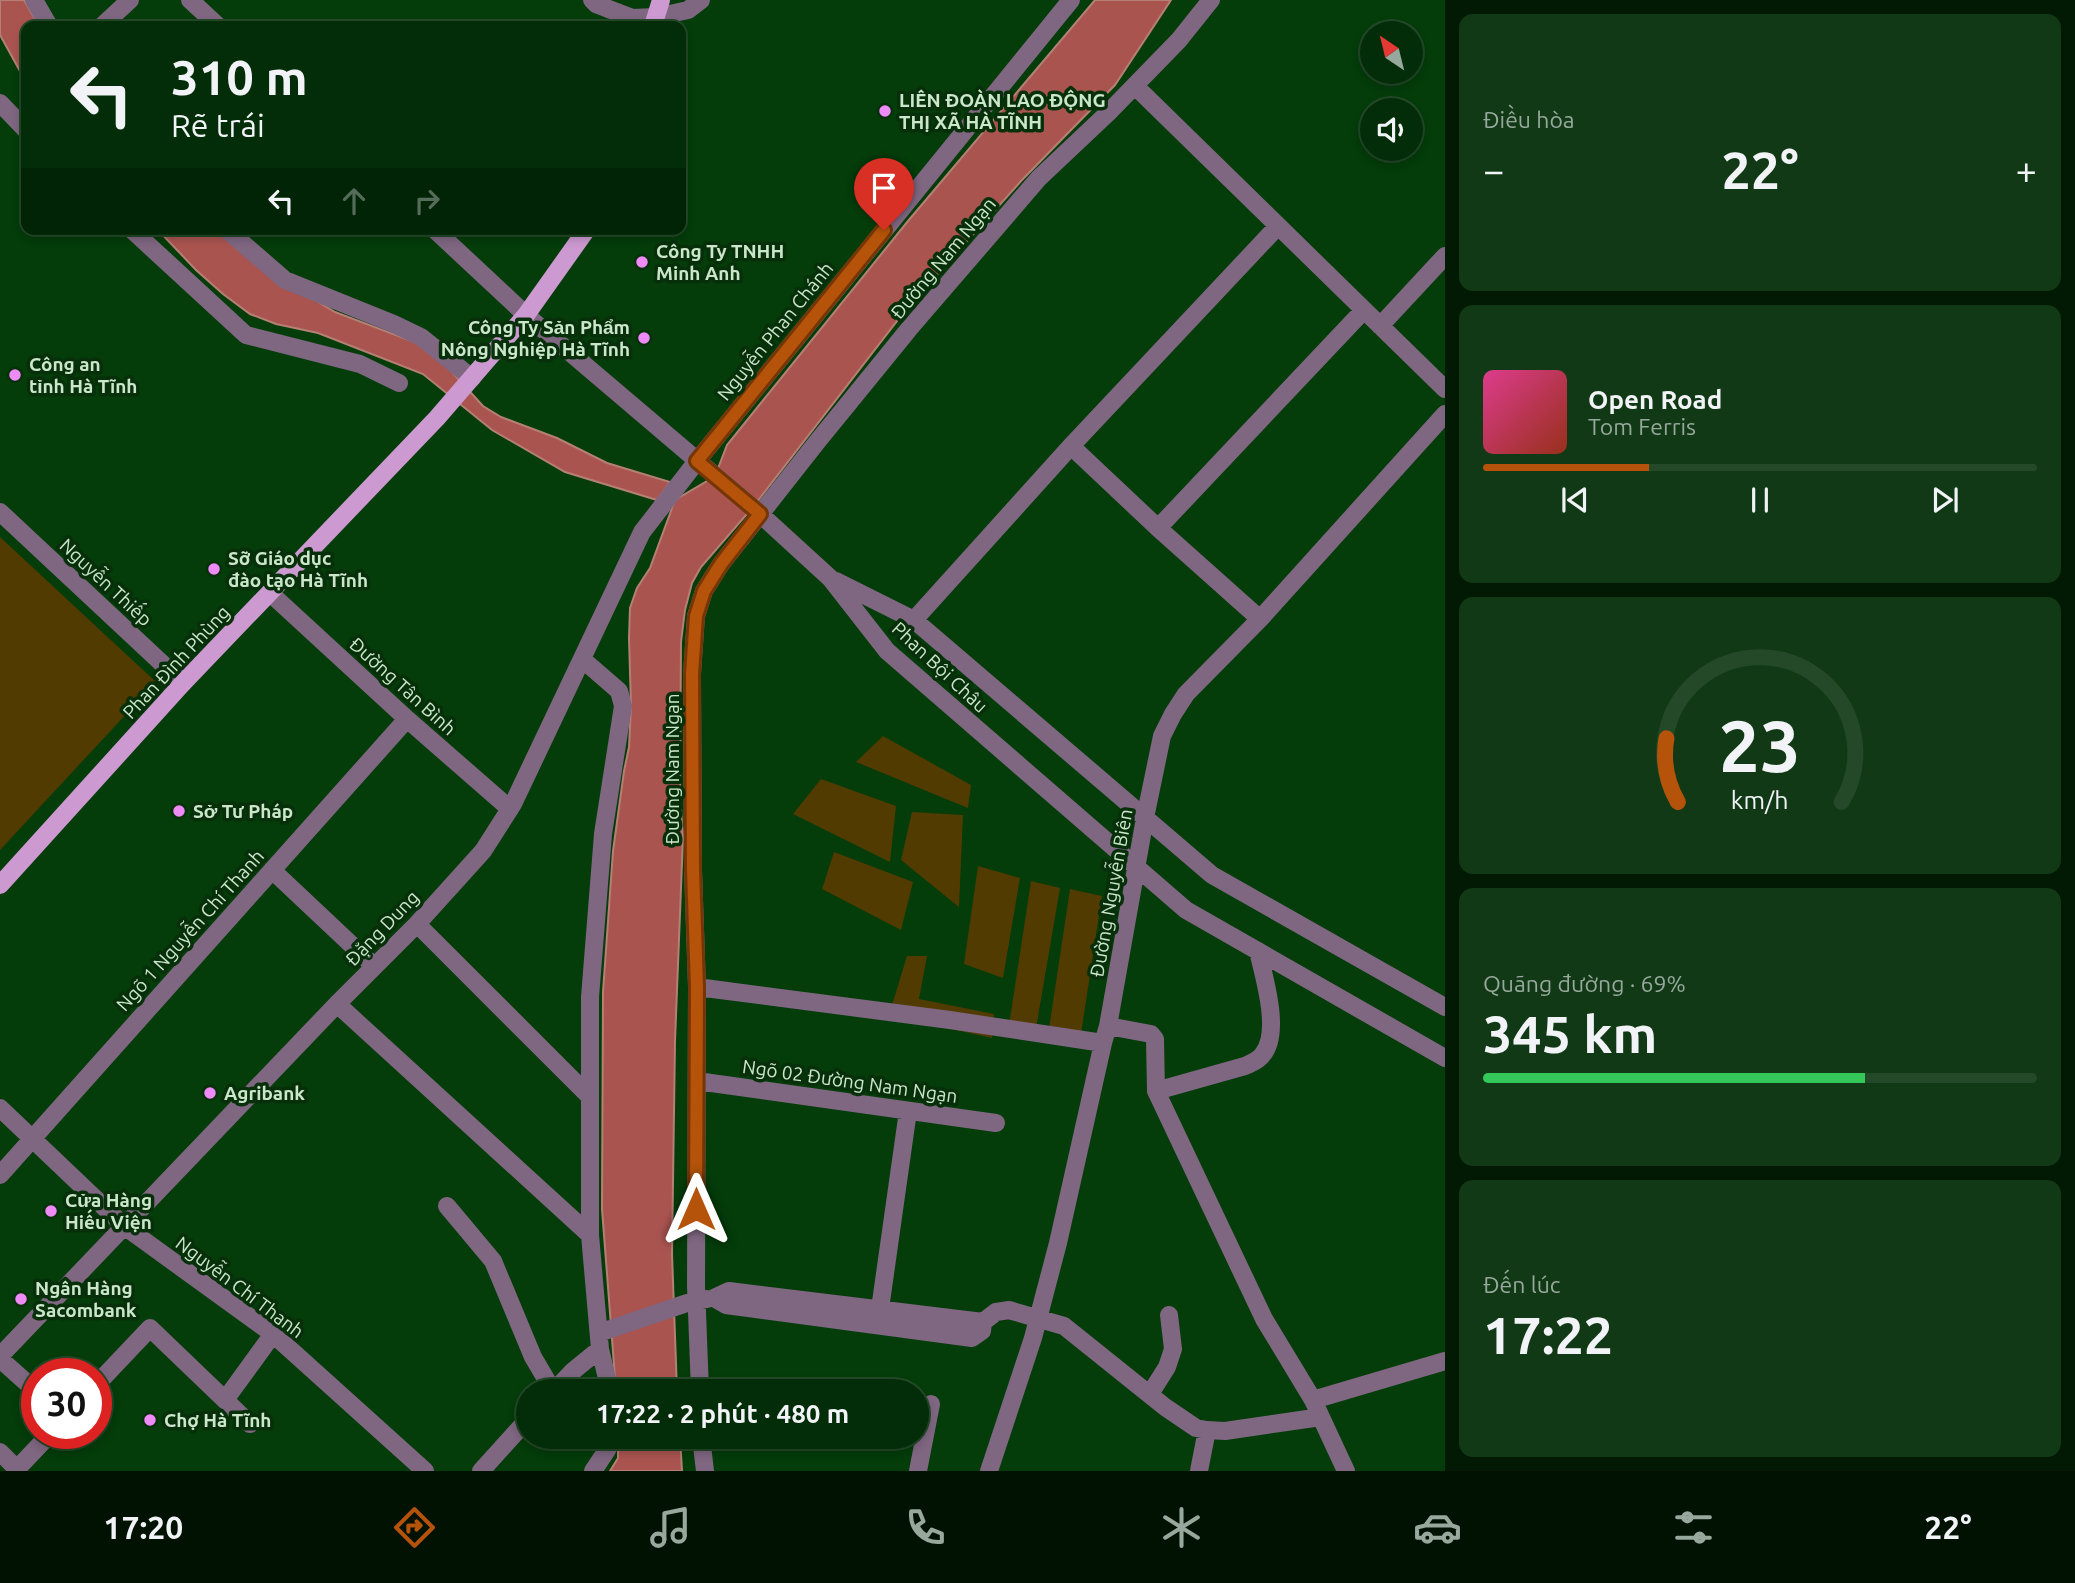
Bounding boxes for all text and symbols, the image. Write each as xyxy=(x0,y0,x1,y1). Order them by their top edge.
north arrow xyxy=(1360,21,1423,84)
map controls xyxy=(1360,21,1423,161)
icon: left xyxy=(56,49,147,140)
text: 310 m xyxy=(171,49,308,104)
place label: LIÊN ĐOÀN LAO ĐỘNG THỊ XÃ HÀ TĨNH xyxy=(899,89,1106,133)
button: sound xyxy=(1360,98,1423,161)
marker: LIÊN ĐOÀN LAO ĐỘNG THỊ XÃ HÀ TĨNH xyxy=(877,103,893,119)
text: Rẽ trái xyxy=(171,107,265,143)
text: Điều hòa xyxy=(1483,107,1575,132)
text: 22° xyxy=(1721,141,1799,199)
text: − xyxy=(1483,149,1504,191)
text: + xyxy=(2016,149,2037,191)
pin xyxy=(854,158,914,230)
icon: arrive xyxy=(865,169,903,207)
icon: left xyxy=(262,182,300,220)
icon: ahead xyxy=(335,182,373,220)
icon: right xyxy=(408,182,446,220)
street label: Đường Nam Ngạn xyxy=(886,193,1000,323)
place label: Công Ty TNHH Minh Anh xyxy=(656,240,784,284)
marker: Công Ty TNHH Minh Anh xyxy=(634,254,650,270)
street label: Nguyễn Phan Chánh xyxy=(711,256,837,404)
place label: Công Ty Sản Phẩm Nông Nghiệp Hà Tĩnh xyxy=(441,316,630,360)
marker: Công Ty Sản Phẩm Nông Nghiệp Hà Tĩnh xyxy=(636,330,652,346)
place label: Công an tỉnh Hà Tĩnh xyxy=(29,353,137,397)
marker: Công an tỉnh Hà Tĩnh xyxy=(7,367,23,383)
text: Open Road xyxy=(1588,385,1722,414)
text: Tom Ferris xyxy=(1588,414,1696,439)
icon: previous xyxy=(1556,481,1594,519)
icon: pause xyxy=(1741,481,1779,519)
icon: next xyxy=(1926,481,1964,519)
street label: Nguyễn Thiếp xyxy=(55,533,158,630)
place label: Sỡ Giáo dục đào tạo Hà Tĩnh xyxy=(228,547,368,591)
marker: Sỡ Giáo dục đào tạo Hà Tĩnh xyxy=(206,561,222,577)
street label: Phan Đình Phùng xyxy=(118,601,234,723)
street label: Phan Bội Châu xyxy=(888,617,992,717)
street label: Đường Tân Bình xyxy=(345,633,461,739)
street label: Đường Nam Ngạn xyxy=(661,693,683,845)
text: 23 xyxy=(1719,704,1801,786)
text: km/h xyxy=(1731,785,1789,813)
place label: Sở Tư Pháp xyxy=(193,800,293,822)
marker: Sở Tư Pháp xyxy=(171,803,187,819)
street label: Đường Nguyễn Biên xyxy=(1084,807,1137,979)
street label: Ngõ 1 Nguyễn Chí Thanh xyxy=(110,844,268,1015)
street label: Đặng Dung xyxy=(341,886,423,970)
text: Quãng đường · 69% xyxy=(1483,971,1686,996)
text: 345 km xyxy=(1483,1005,1657,1063)
street label: Ngõ 02 Đường Nam Ngạn xyxy=(741,1055,959,1107)
place label: Agribank xyxy=(224,1082,305,1104)
marker: Agribank xyxy=(202,1085,218,1101)
position arrow xyxy=(659,1172,733,1246)
place label: Cửa Hàng Hiếu Viện xyxy=(65,1189,152,1233)
marker: Cửa Hàng Hiếu Viện xyxy=(43,1203,59,1219)
street label: Nguyễn Chí Thanh xyxy=(172,1230,309,1342)
text: Đến lúc xyxy=(1483,1272,1561,1297)
place label: Ngân Hàng Sacombank xyxy=(35,1277,137,1321)
marker: Ngân Hàng Sacombank xyxy=(13,1291,29,1307)
text: 17:22 xyxy=(1483,1306,1613,1364)
speed limit sign: 30 xyxy=(21,1358,112,1449)
text: 17:22 · 2 phút · 480 m xyxy=(596,1399,849,1428)
place label: Chợ Hà Tĩnh xyxy=(164,1409,271,1431)
marker: Chợ Hà Tĩnh xyxy=(142,1412,158,1428)
icon: directions xyxy=(390,1503,439,1552)
icon: music xyxy=(646,1503,695,1552)
icon: phone xyxy=(901,1503,950,1552)
icon: climate xyxy=(1157,1503,1206,1552)
icon: car xyxy=(1413,1503,1462,1552)
icon: filters xyxy=(1669,1503,1718,1552)
text: 17:20 xyxy=(103,1509,183,1545)
text: 22° xyxy=(1924,1509,1972,1545)

